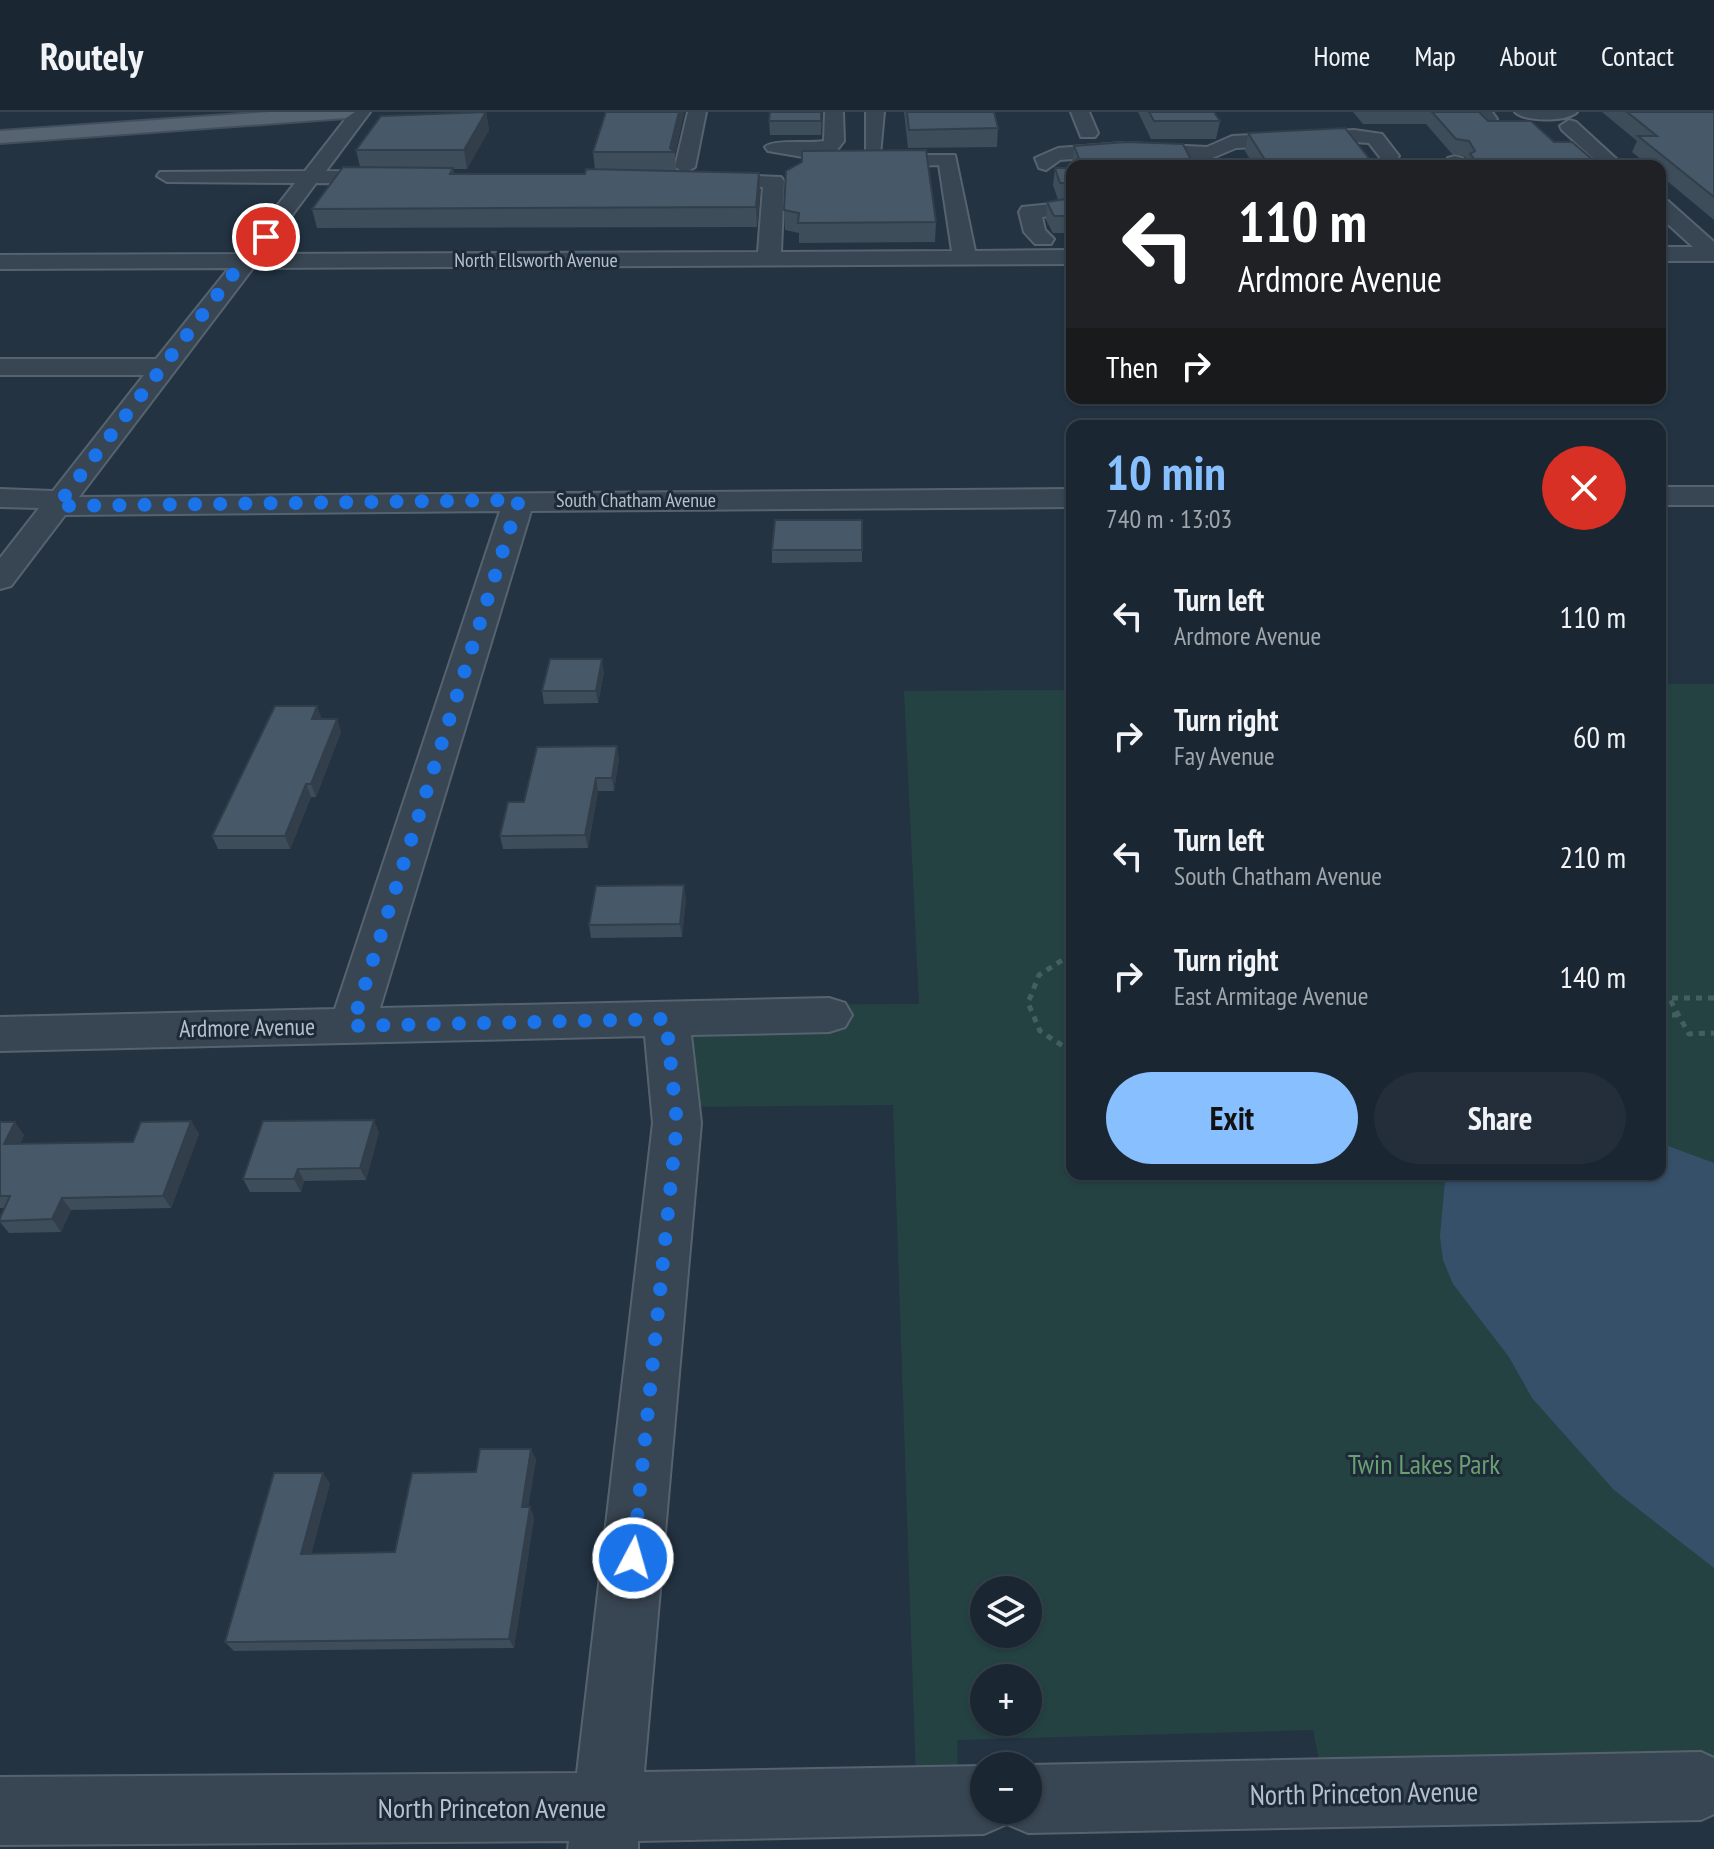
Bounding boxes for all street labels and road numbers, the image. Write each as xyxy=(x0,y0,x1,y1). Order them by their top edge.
street label: North Ellsworth Avenue xyxy=(454,247,618,273)
street label: South Chatham Avenue xyxy=(556,487,716,513)
street label: Ardmore Avenue xyxy=(179,1011,315,1044)
street label: North Princeton Avenue xyxy=(1250,1772,1478,1813)
street label: North Princeton Avenue xyxy=(378,1789,606,1826)

